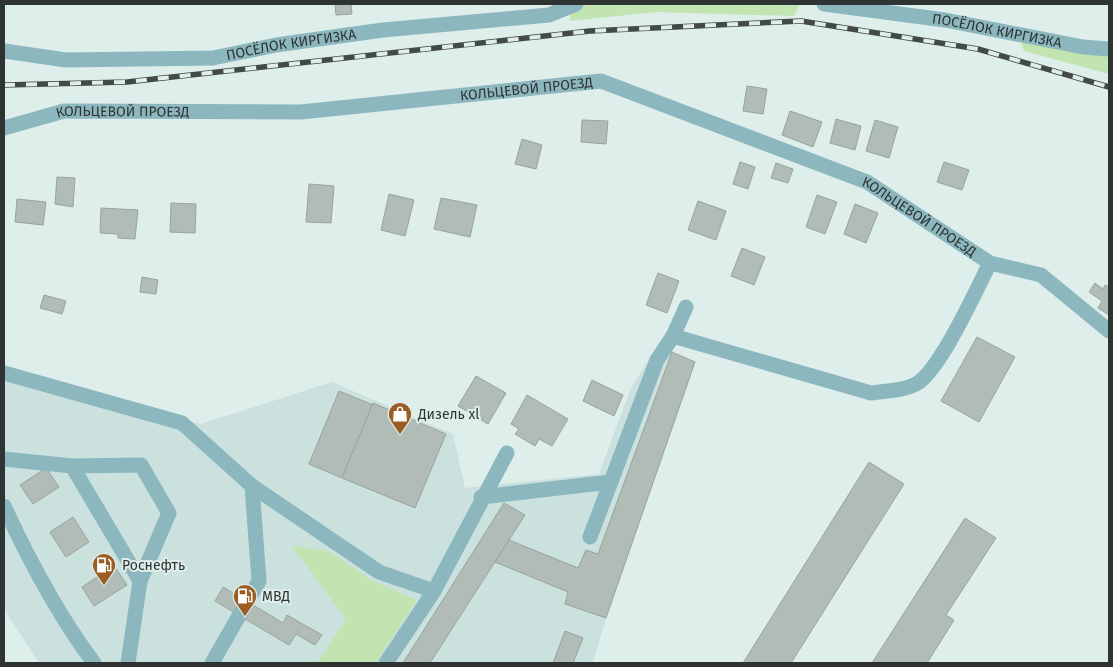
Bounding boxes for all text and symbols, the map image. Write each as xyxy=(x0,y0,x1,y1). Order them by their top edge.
street label: ПОСЁЛОК КИРГИЗКА xyxy=(931,10,1063,52)
street label: ПОСЁЛОК КИРГИЗКА xyxy=(225,26,357,64)
street label: КОЛЬЦЕВОЙ ПРОЕЗД xyxy=(459,74,594,105)
street label: КОЛЬЦЕВОЙ ПРОЕЗД xyxy=(54,103,189,122)
street label: КОЛЬЦЕВОЙ ПРОЕЗД xyxy=(860,173,979,261)
shop icon: Дизель xl xyxy=(387,401,413,435)
place label: Дизель xl xyxy=(417,406,479,423)
fuel station icon: Роснефть xyxy=(91,552,117,586)
place label: Роснефть xyxy=(122,557,185,574)
fuel station icon: МВД xyxy=(232,583,258,617)
place label: МВД xyxy=(262,588,290,605)

